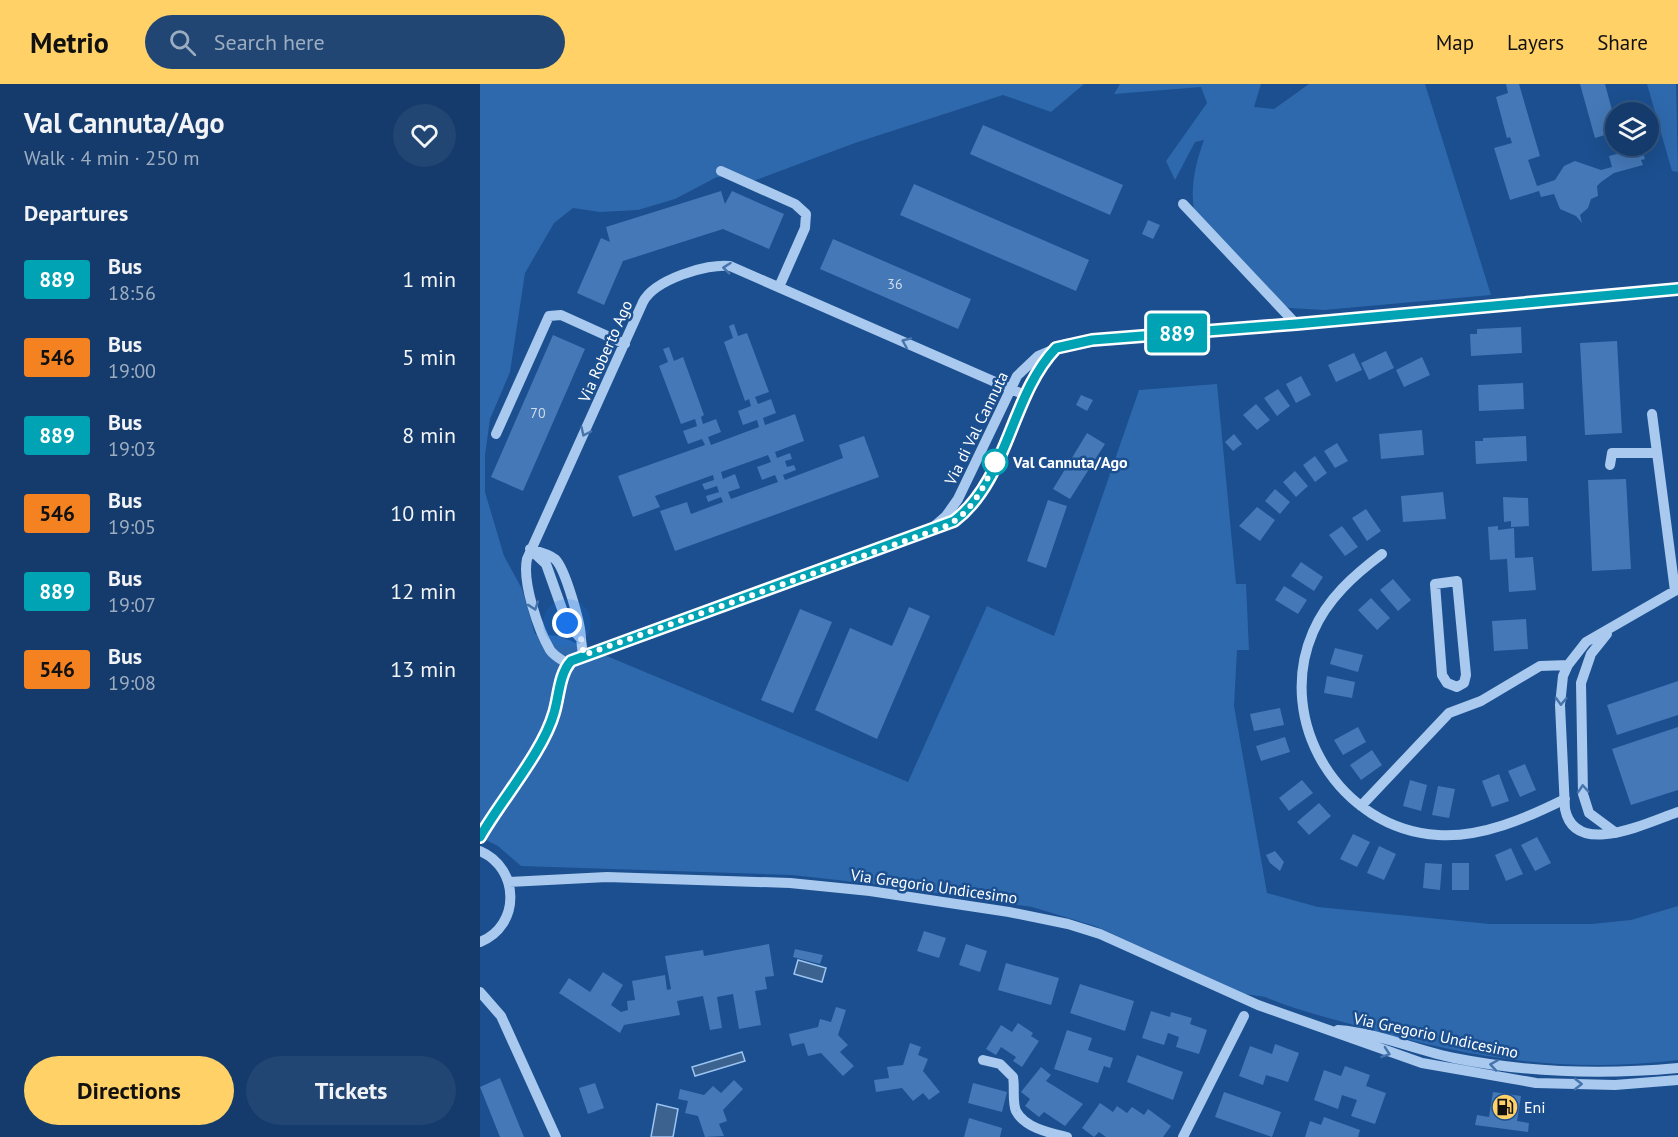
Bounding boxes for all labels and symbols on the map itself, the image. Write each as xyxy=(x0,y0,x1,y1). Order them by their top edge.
one-way arrow xyxy=(722,262,731,274)
house number: 36 xyxy=(887,275,903,293)
street label: Via Roberto Ago xyxy=(573,297,636,406)
line badge: 889 xyxy=(1142,314,1212,352)
one-way arrow xyxy=(901,337,912,349)
street label: Via di Val Cannuta xyxy=(939,368,1012,489)
house number: 70 xyxy=(530,404,546,422)
one-way arrow xyxy=(581,425,593,436)
marker: Val Cannuta/Ago xyxy=(982,449,1008,475)
place label: Val Cannuta/Ago xyxy=(1012,452,1128,472)
one-way arrow xyxy=(526,600,539,611)
your location xyxy=(552,608,582,638)
one-way arrow xyxy=(1554,697,1567,706)
one-way arrow xyxy=(1577,784,1590,793)
street label: Via Gregorio Undicesimo xyxy=(848,864,1019,908)
street label: Via Gregorio Undicesimo xyxy=(1351,1008,1520,1062)
one-way arrow xyxy=(1380,1045,1391,1058)
one-way arrow xyxy=(1490,1059,1499,1071)
one-way arrow xyxy=(1573,1078,1582,1091)
fuel station icon: Eni xyxy=(1490,1092,1520,1122)
place label: Eni xyxy=(1524,1097,1546,1117)

